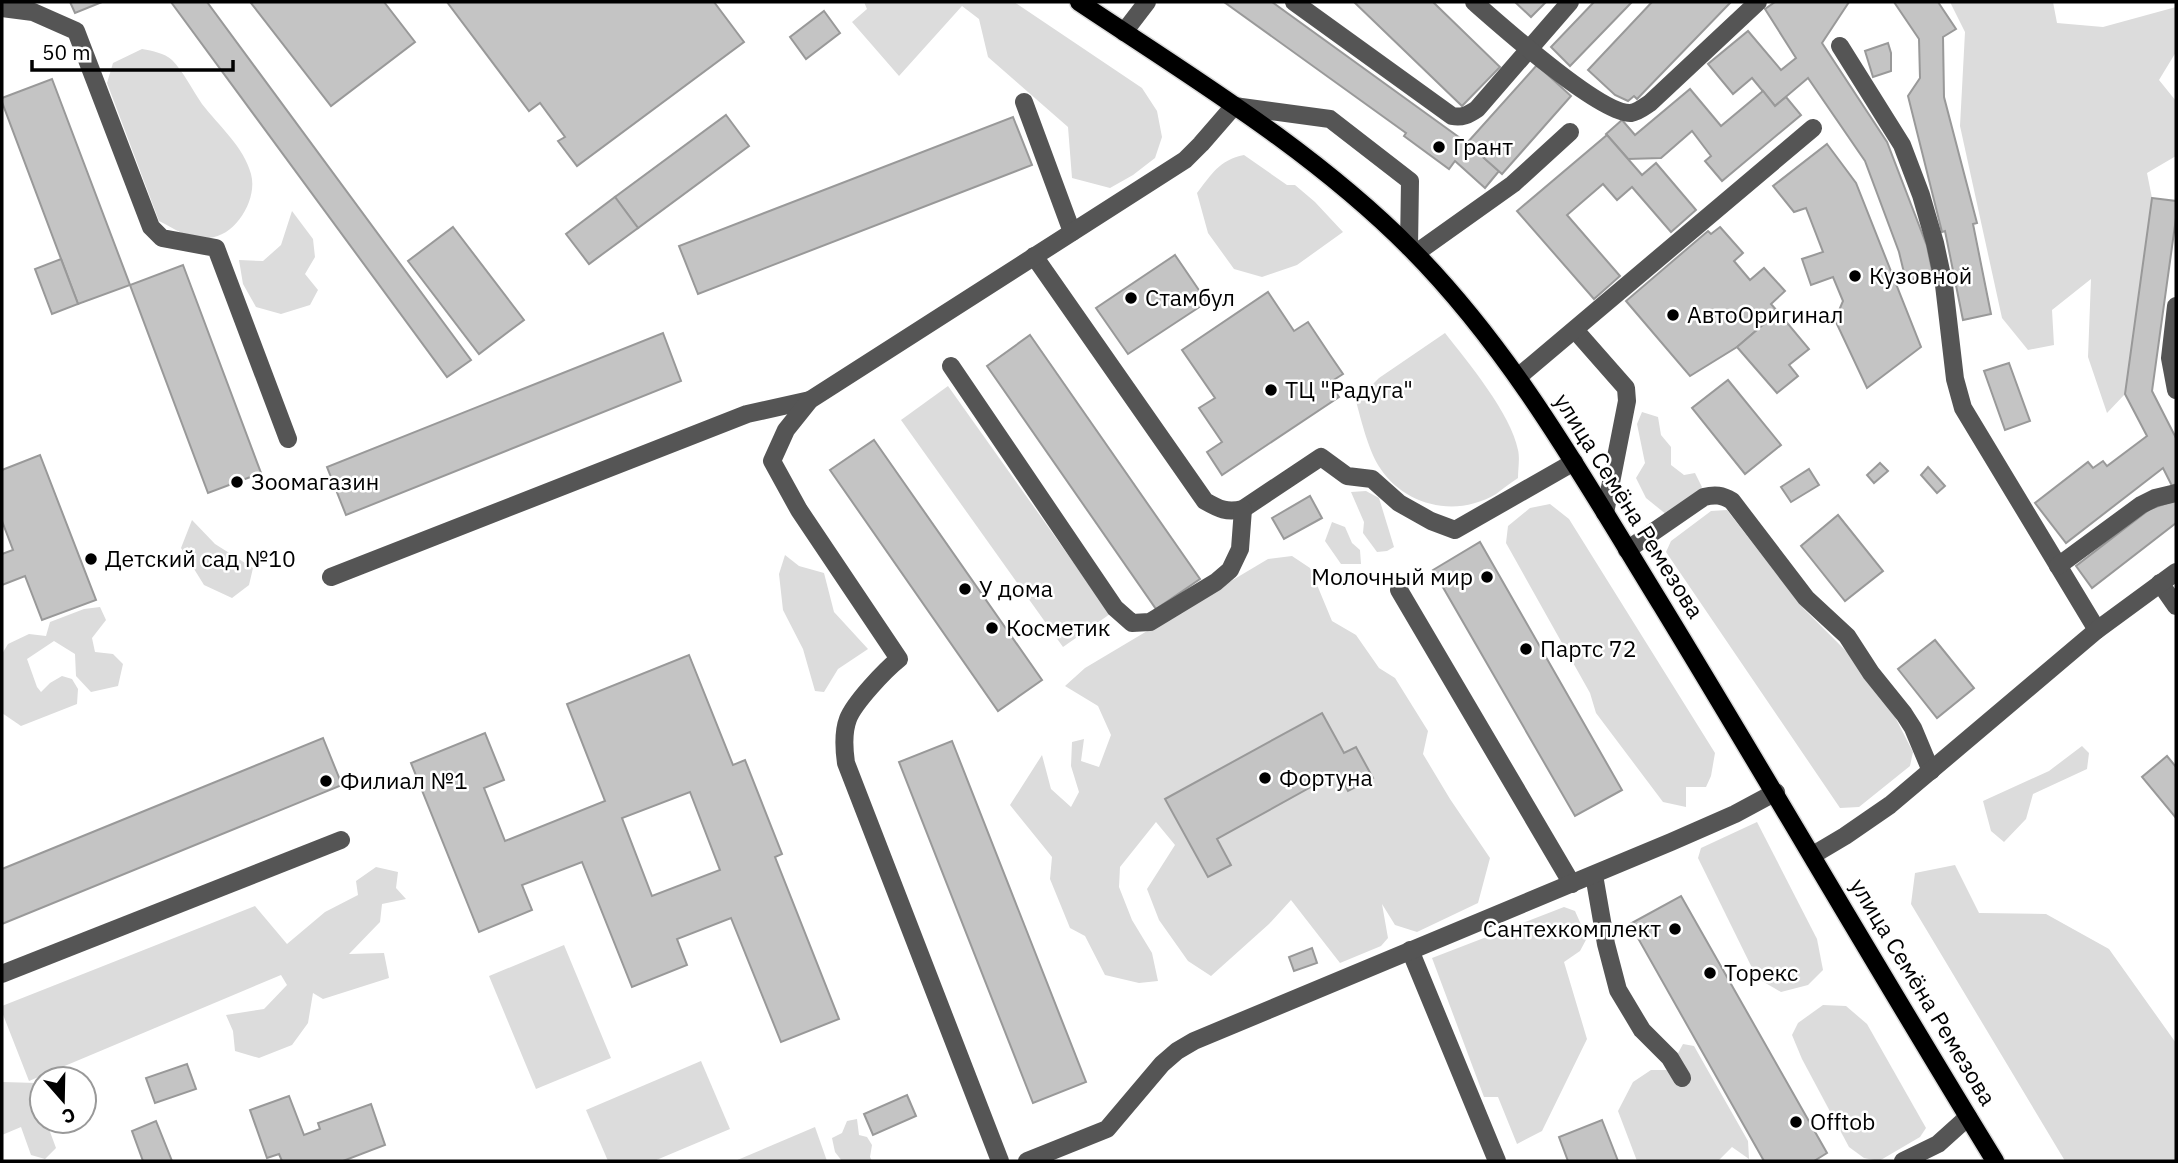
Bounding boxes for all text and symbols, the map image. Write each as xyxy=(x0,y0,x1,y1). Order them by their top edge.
scale bar xyxy=(32,28,233,72)
text: 50 m xyxy=(42,38,91,66)
place label: Грант xyxy=(1453,131,1513,161)
marker: Грант xyxy=(1431,139,1447,155)
place label: Кузовной xyxy=(1869,260,1972,290)
marker: Кузовной xyxy=(1847,268,1863,284)
place label: Стамбул xyxy=(1145,282,1235,312)
marker: Стамбул xyxy=(1123,290,1139,306)
place label: АвтоОригинал xyxy=(1687,299,1843,329)
marker: АвтоОригинал xyxy=(1665,307,1681,323)
place label: ТЦ "Радуга" xyxy=(1285,374,1413,404)
marker: ТЦ "Радуга" xyxy=(1263,382,1279,398)
street label: улица Семёна Ремезова xyxy=(1548,387,1711,624)
place label: Зоомагазин xyxy=(251,466,379,496)
marker: Зоомагазин xyxy=(229,474,245,490)
place label: Детский сад №10 xyxy=(105,543,296,573)
marker: Детский сад №10 xyxy=(83,551,99,567)
place label: Молочный мир xyxy=(1311,561,1473,591)
marker: Молочный мир xyxy=(1479,569,1495,585)
place label: У дома xyxy=(979,573,1053,603)
marker: У дома xyxy=(957,581,973,597)
place label: Косметик xyxy=(1006,612,1110,642)
marker: Косметик xyxy=(984,620,1000,636)
place label: Партс 72 xyxy=(1540,633,1636,663)
marker: Партс 72 xyxy=(1518,641,1534,657)
place label: Фортуна xyxy=(1279,762,1373,792)
place label: Филиал №1 xyxy=(340,765,468,795)
marker: Фортуна xyxy=(1257,770,1273,786)
marker: Филиал №1 xyxy=(318,773,334,789)
street label: улица Семёна Ремезова xyxy=(1844,872,2004,1111)
place label: Сантехкомплект xyxy=(1483,913,1661,943)
marker: Сантехкомплект xyxy=(1667,921,1683,937)
place label: Торекс xyxy=(1724,957,1798,987)
marker: Торекс xyxy=(1702,965,1718,981)
north arrow xyxy=(28,1065,98,1135)
text: С xyxy=(59,1103,79,1129)
place label: Offtob xyxy=(1810,1106,1875,1136)
marker: Offtob xyxy=(1788,1114,1804,1130)

